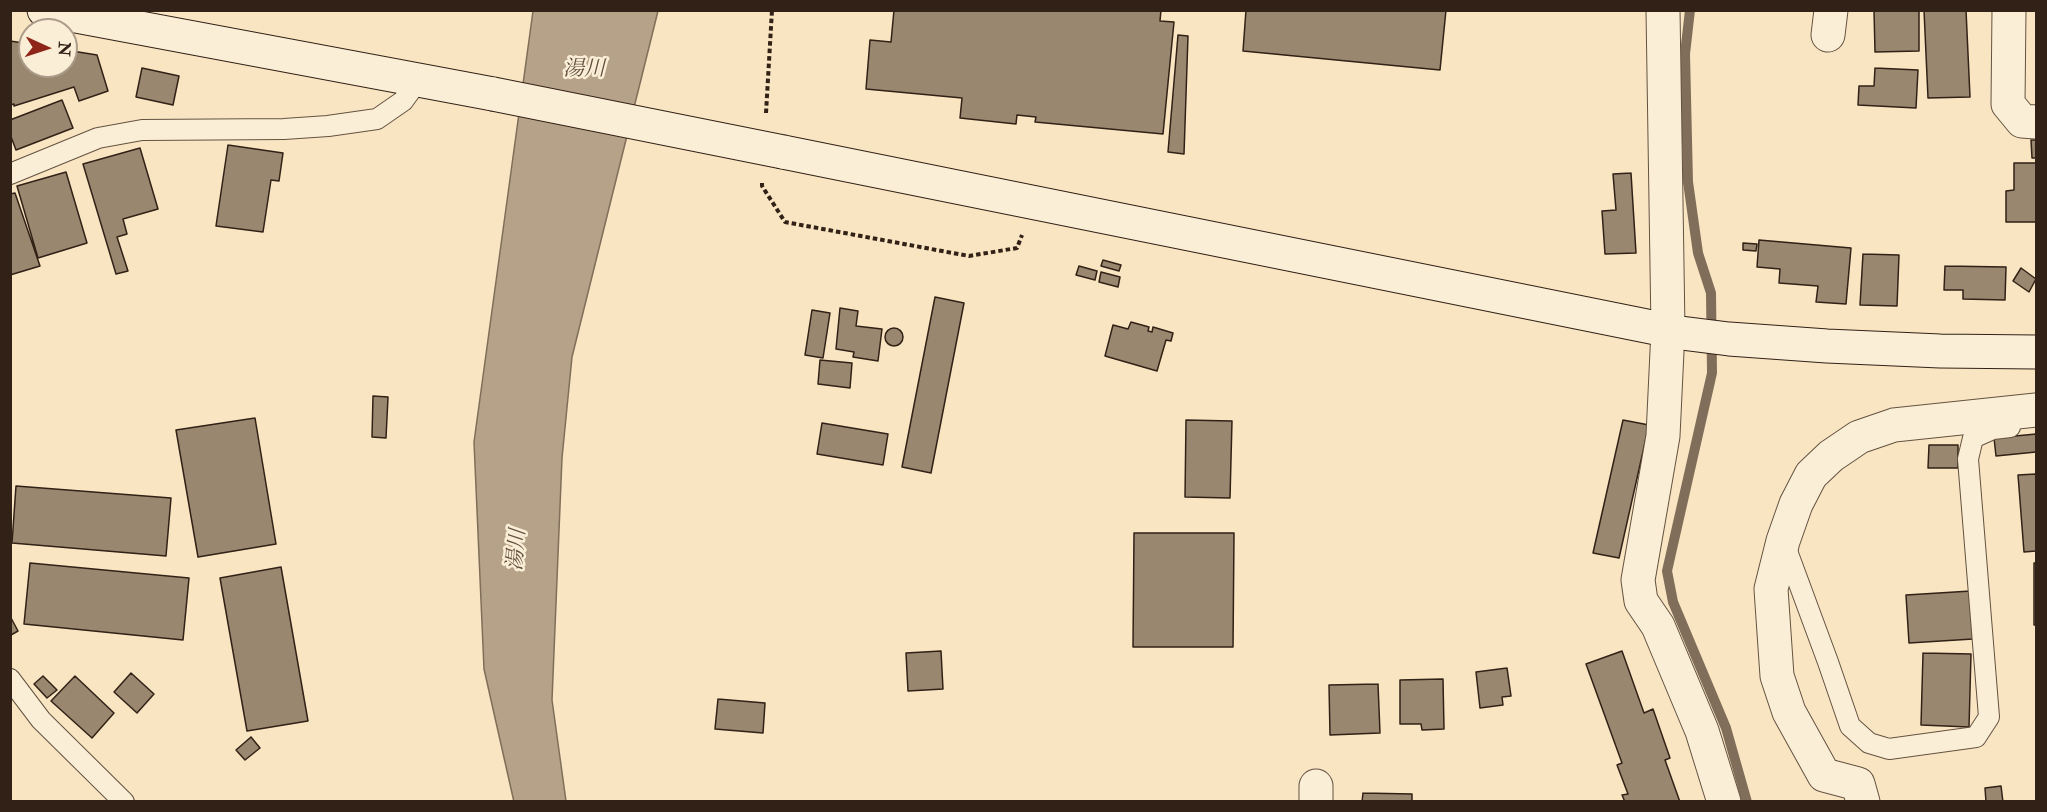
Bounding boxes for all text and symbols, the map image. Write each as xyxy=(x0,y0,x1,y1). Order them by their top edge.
north arrow xyxy=(18,18,78,78)
text: N xyxy=(54,41,74,57)
water label: 湯川 xyxy=(563,57,605,83)
water label: 湯川 xyxy=(504,528,532,572)

